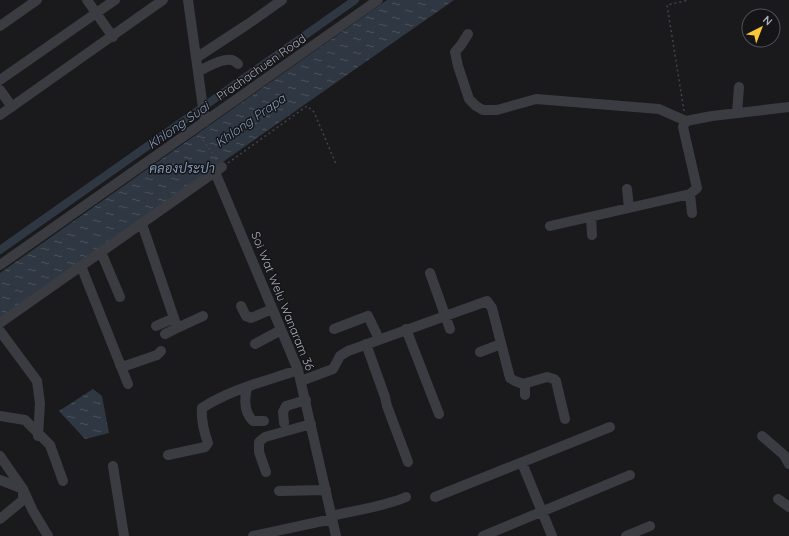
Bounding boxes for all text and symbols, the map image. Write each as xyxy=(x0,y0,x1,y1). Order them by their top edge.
north arrow xyxy=(741,8,781,48)
text: N xyxy=(760,13,775,28)
street label: Prachachuen Road xyxy=(213,31,309,103)
water label: Khlong Prapa xyxy=(212,89,289,150)
water label: Khlong Suai xyxy=(144,97,214,152)
water label: คลองประปา xyxy=(149,160,215,176)
street label: Soi Wat Welu Wanaram 36 xyxy=(248,229,318,373)

